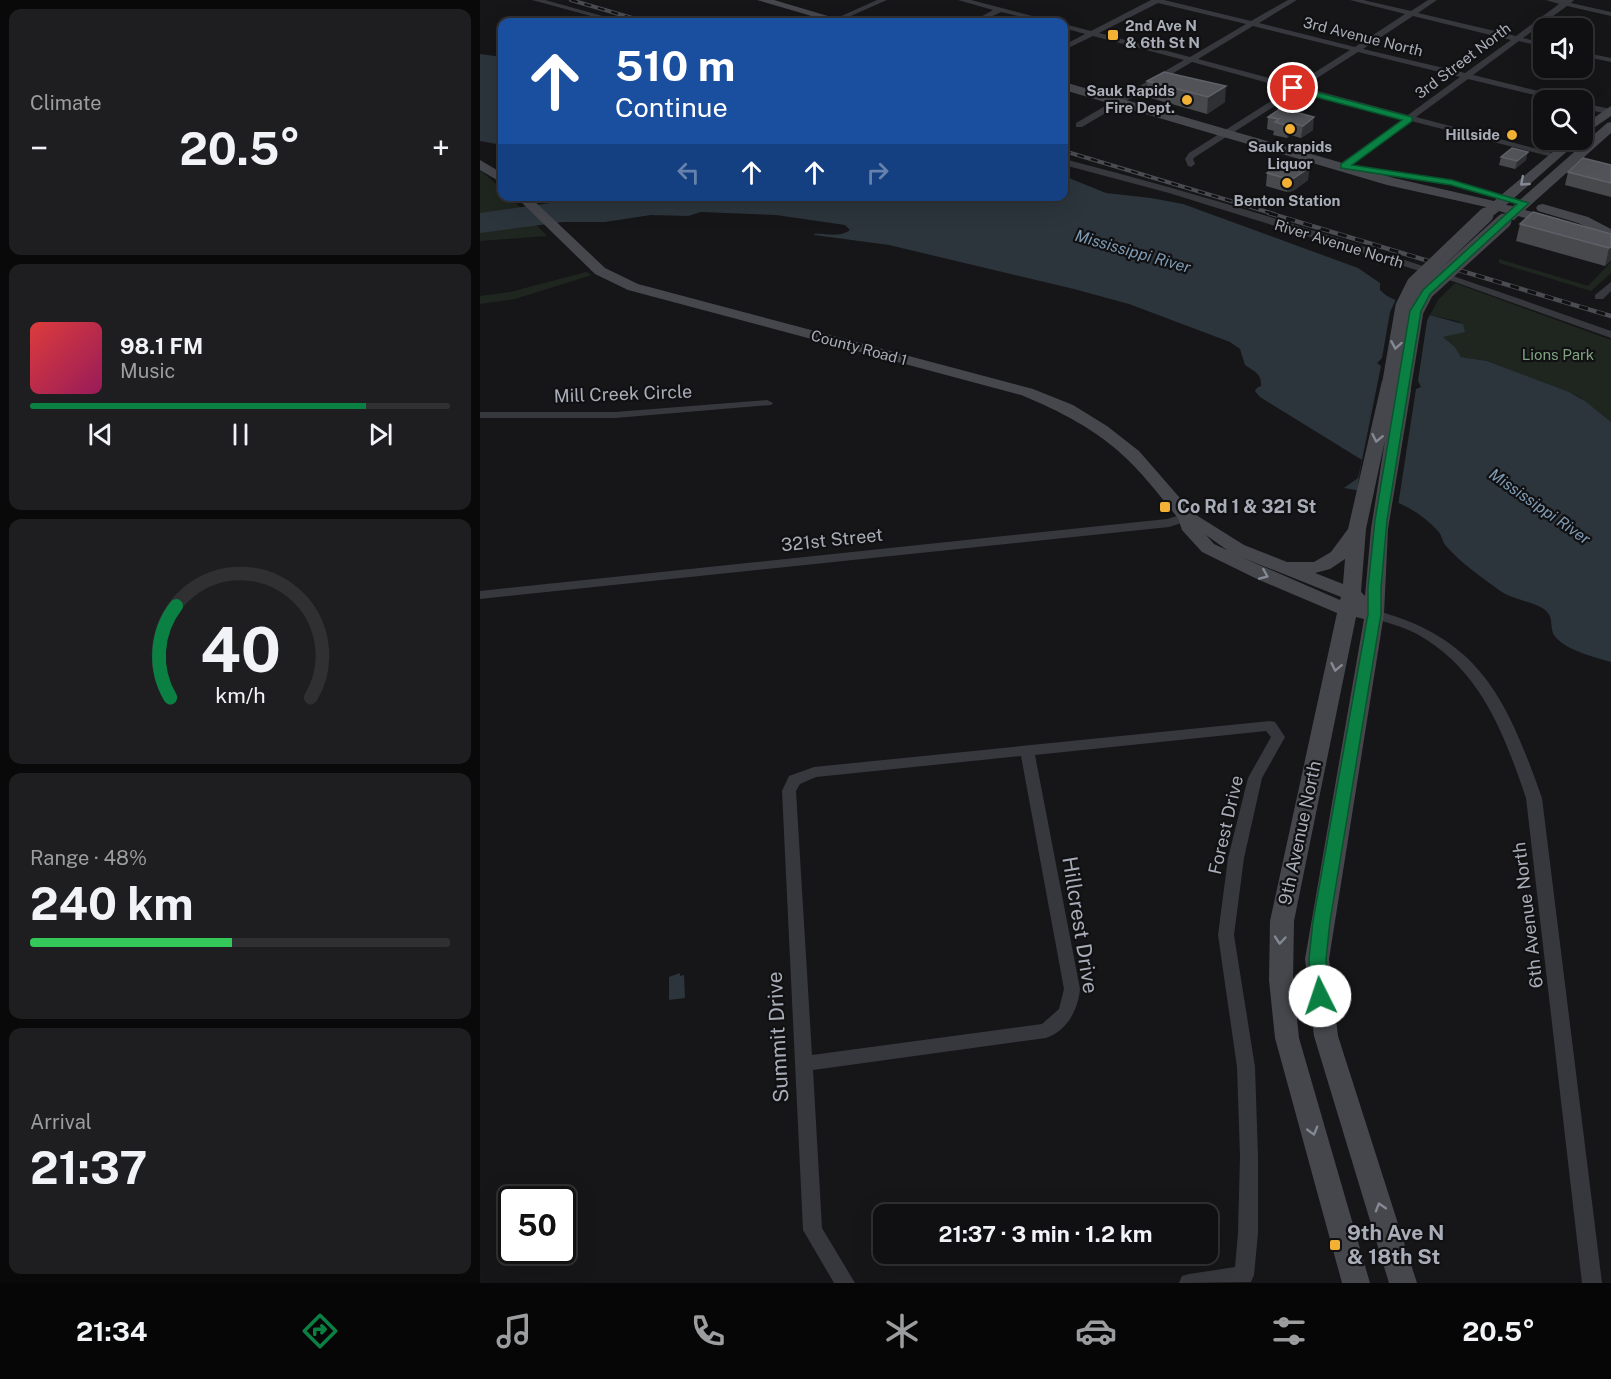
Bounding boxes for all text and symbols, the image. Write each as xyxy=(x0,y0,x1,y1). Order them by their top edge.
street label: 3rd Avenue North xyxy=(1302,13,1425,60)
place label: 2nd Ave N & 6th St N xyxy=(1125,17,1200,51)
map controls xyxy=(1533,18,1593,150)
button: sound xyxy=(1533,18,1593,78)
street label: 3rd Street North xyxy=(1412,19,1514,102)
marker: 2nd Ave N & 6th St N xyxy=(1106,28,1120,42)
text: 510 m xyxy=(615,41,735,90)
icon: ahead xyxy=(516,42,594,120)
pin xyxy=(1267,62,1318,113)
icon: arrive xyxy=(1276,71,1309,104)
place label: Sauk Rapids Fire Dept. xyxy=(1086,82,1175,116)
button: search xyxy=(1533,90,1593,150)
text: Climate xyxy=(30,91,102,115)
text: Continue xyxy=(615,91,728,123)
marker: Sauk Rapids Fire Dept. xyxy=(1180,93,1194,107)
text: 20.5° xyxy=(179,122,301,175)
marker: Sauk rapids Liquor xyxy=(1283,122,1297,136)
place label: Hillside xyxy=(1445,126,1500,143)
marker: Hillside xyxy=(1505,128,1519,142)
text: − xyxy=(30,129,48,167)
text: + xyxy=(432,129,450,167)
place label: Sauk rapids Liquor xyxy=(1248,138,1332,172)
icon: left xyxy=(672,156,705,189)
icon: ahead xyxy=(735,156,768,189)
icon: ahead xyxy=(798,156,831,189)
icon: right xyxy=(861,156,894,189)
one-way arrow xyxy=(1520,175,1530,186)
marker: Benton Station xyxy=(1280,176,1294,190)
place label: Benton Station xyxy=(1234,192,1341,209)
street label: River Avenue North xyxy=(1273,216,1406,271)
water label: Mississippi River xyxy=(1073,226,1194,277)
street label: County Road 1 xyxy=(809,327,909,368)
text: 98.1 FM xyxy=(120,333,203,359)
one-way arrow xyxy=(1391,340,1403,349)
park label: Lions Park xyxy=(1522,346,1594,363)
text: Music xyxy=(120,359,175,383)
street label: Mill Creek Circle xyxy=(553,381,693,406)
icon: previous xyxy=(84,418,117,451)
icon: pause xyxy=(224,418,257,451)
icon: next xyxy=(364,418,397,451)
one-way arrow xyxy=(1372,433,1385,443)
water label: Mississippi River xyxy=(1485,464,1595,549)
place label: Co Rd 1 & 321 St xyxy=(1177,496,1316,517)
marker: Co Rd 1 & 321 St xyxy=(1158,500,1172,514)
street label: 321st Street xyxy=(780,524,884,555)
one-way arrow xyxy=(1257,568,1268,580)
text: 40 xyxy=(199,614,281,687)
one-way arrow xyxy=(1330,662,1343,672)
text: km/h xyxy=(215,684,265,709)
street label: 9th Avenue North xyxy=(1274,759,1325,907)
street label: Forest Drive xyxy=(1204,773,1247,876)
street label: 6th Avenue North xyxy=(1508,841,1547,989)
text: Range · 48% xyxy=(30,846,147,870)
street label: Hillcrest Drive xyxy=(1057,855,1104,995)
text: 240 km xyxy=(30,877,194,930)
one-way arrow xyxy=(1274,936,1287,945)
position arrow xyxy=(1288,964,1352,1028)
street label: Summit Drive xyxy=(762,971,793,1103)
text: Arrival xyxy=(30,1110,92,1134)
one-way arrow xyxy=(1306,1126,1319,1136)
text: 21:37 xyxy=(30,1141,147,1194)
speed limit sign: 50 xyxy=(498,1186,576,1264)
one-way arrow xyxy=(1375,1202,1387,1213)
place label: 9th Ave N & 18th St xyxy=(1347,1220,1444,1269)
text: 21:37 · 3 min · 1.2 km xyxy=(939,1221,1152,1247)
marker: 9th Ave N & 18th St xyxy=(1328,1238,1342,1252)
icon: directions xyxy=(299,1310,341,1352)
icon: music xyxy=(493,1310,535,1352)
icon: phone xyxy=(687,1310,729,1352)
icon: climate xyxy=(881,1310,923,1352)
icon: car xyxy=(1075,1310,1117,1352)
icon: filters xyxy=(1268,1310,1310,1352)
text: 21:34 xyxy=(76,1315,147,1347)
text: 20.5° xyxy=(1462,1315,1535,1347)

